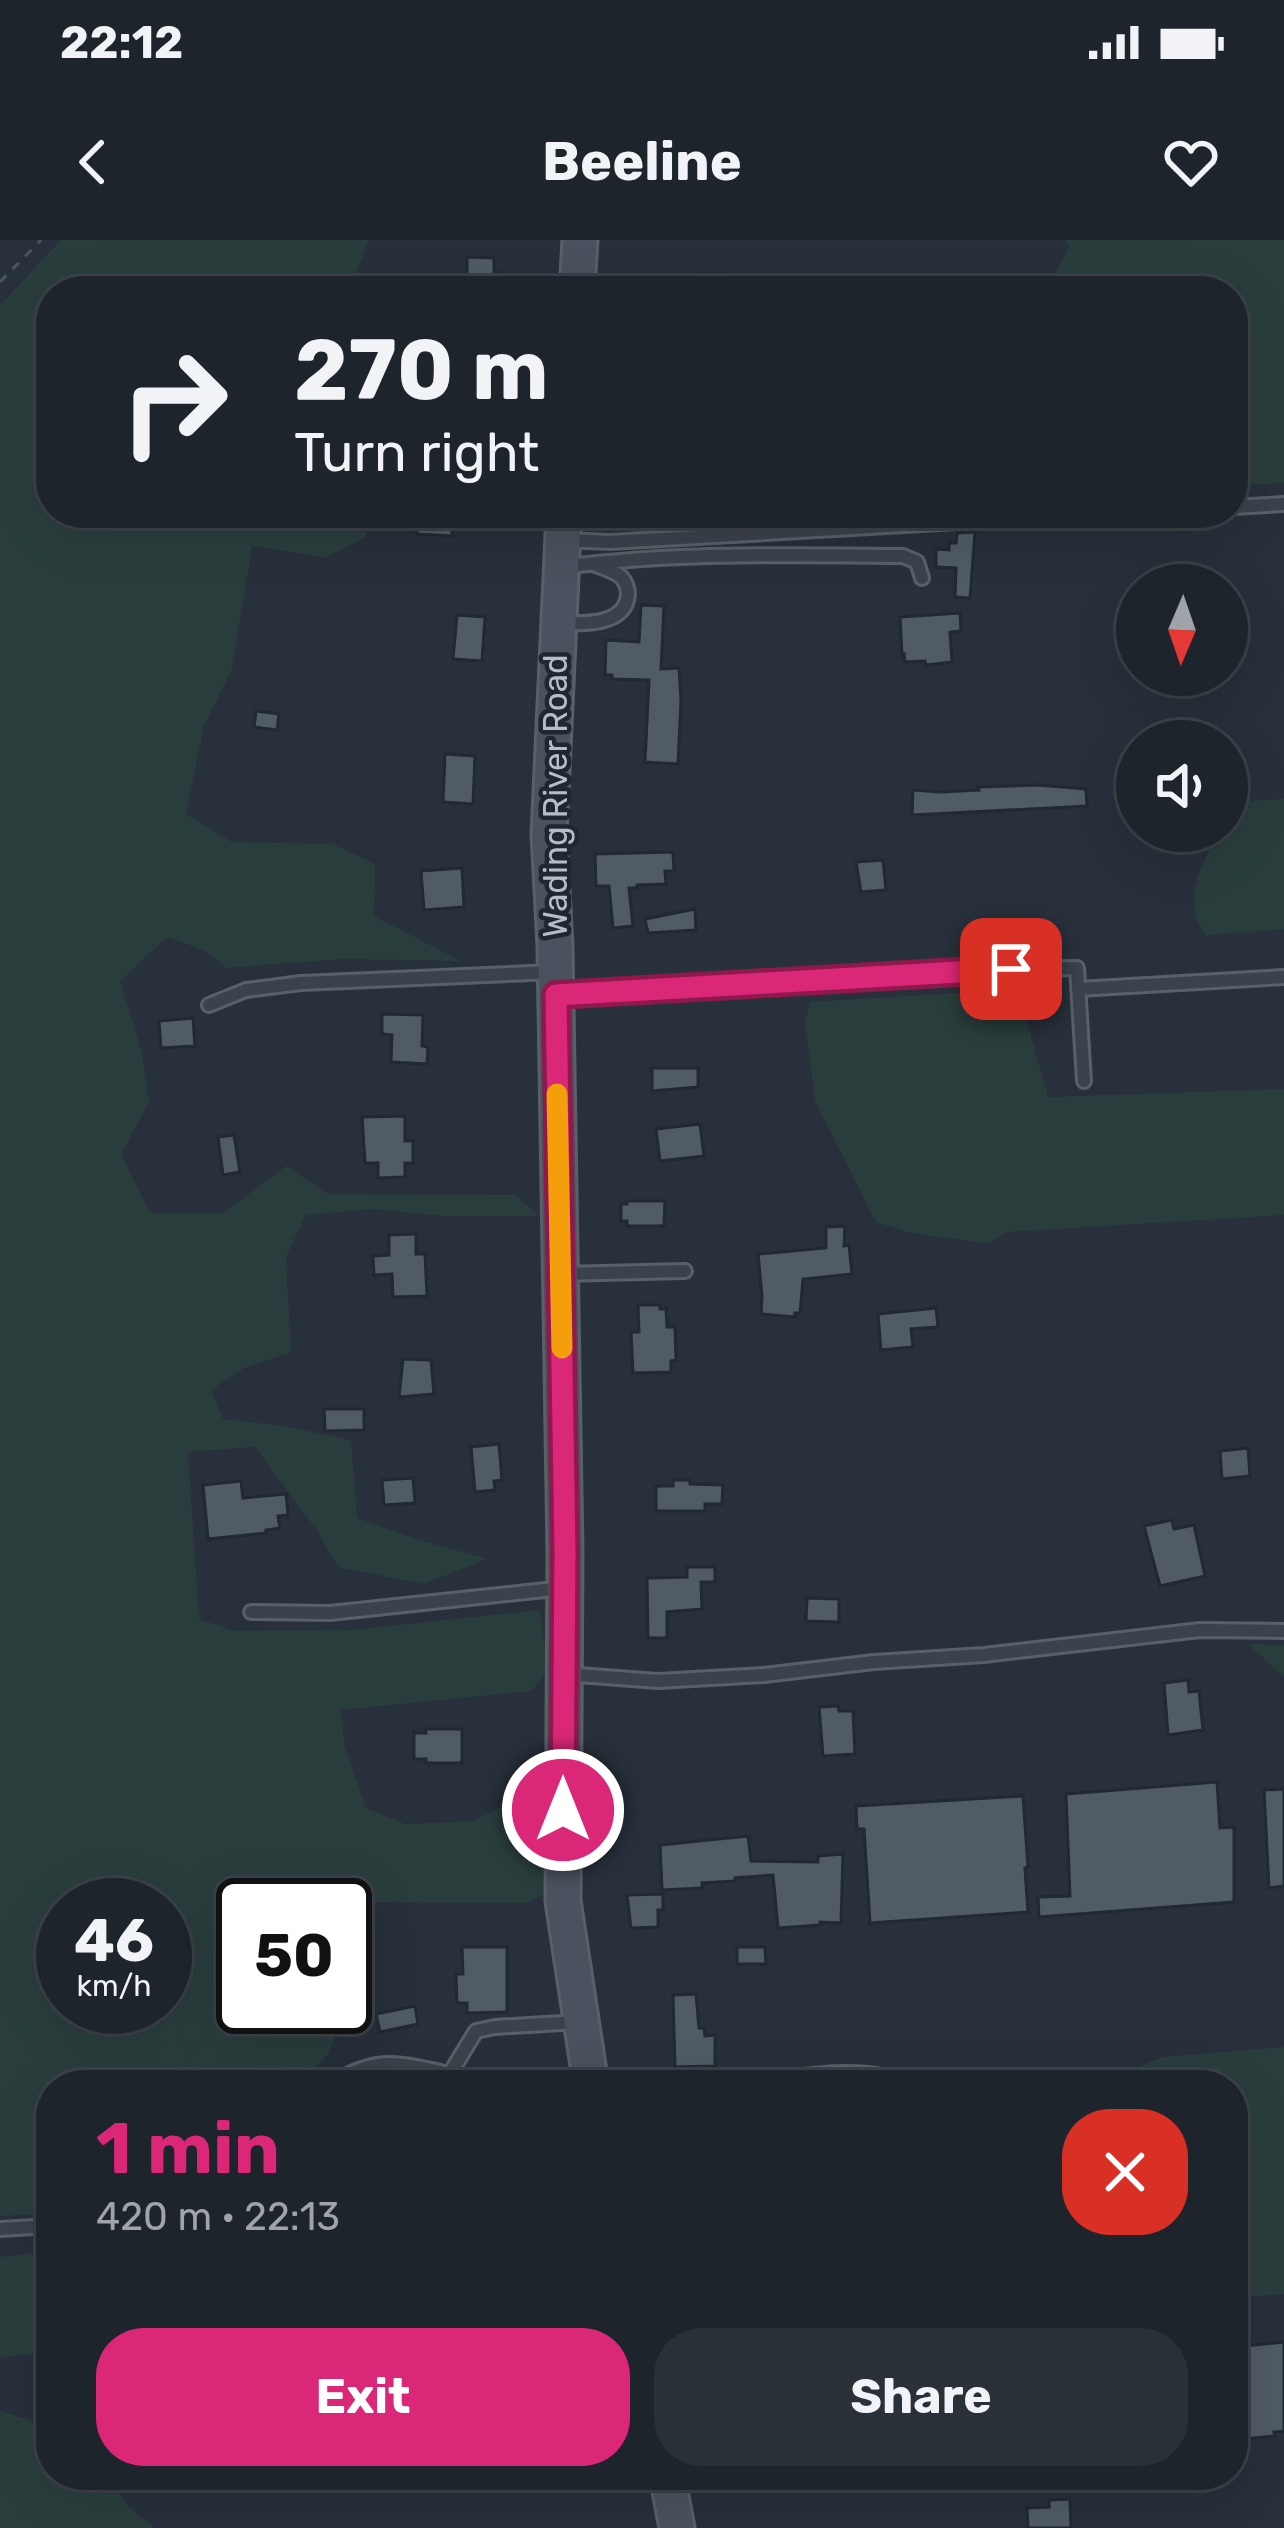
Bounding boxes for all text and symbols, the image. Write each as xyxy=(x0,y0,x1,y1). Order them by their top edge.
text: 22:12 xyxy=(60,16,183,69)
icon: back xyxy=(60,129,126,195)
icon: heart xyxy=(1158,129,1224,195)
text: Beeline xyxy=(542,130,742,194)
text: 270 m xyxy=(294,320,549,420)
icon: right xyxy=(96,324,252,480)
text: Turn right xyxy=(294,421,539,485)
north arrow xyxy=(1116,564,1248,696)
map controls xyxy=(1116,564,1248,852)
street label: Wading River Road xyxy=(536,654,575,938)
button: sound xyxy=(1116,720,1248,852)
pin xyxy=(960,918,1062,1020)
icon: arrive xyxy=(978,936,1044,1002)
position arrow xyxy=(500,1747,626,1873)
speed limit sign: 50 xyxy=(216,1878,372,2034)
text: 46 xyxy=(74,1905,154,1976)
text: km/h xyxy=(77,1968,151,2004)
text: 1 min xyxy=(96,2106,280,2191)
button: close xyxy=(1062,2109,1188,2235)
text: 420 m · 22:13 xyxy=(96,2194,340,2240)
button: Exit xyxy=(96,2328,630,2466)
button: Share xyxy=(654,2328,1188,2466)

